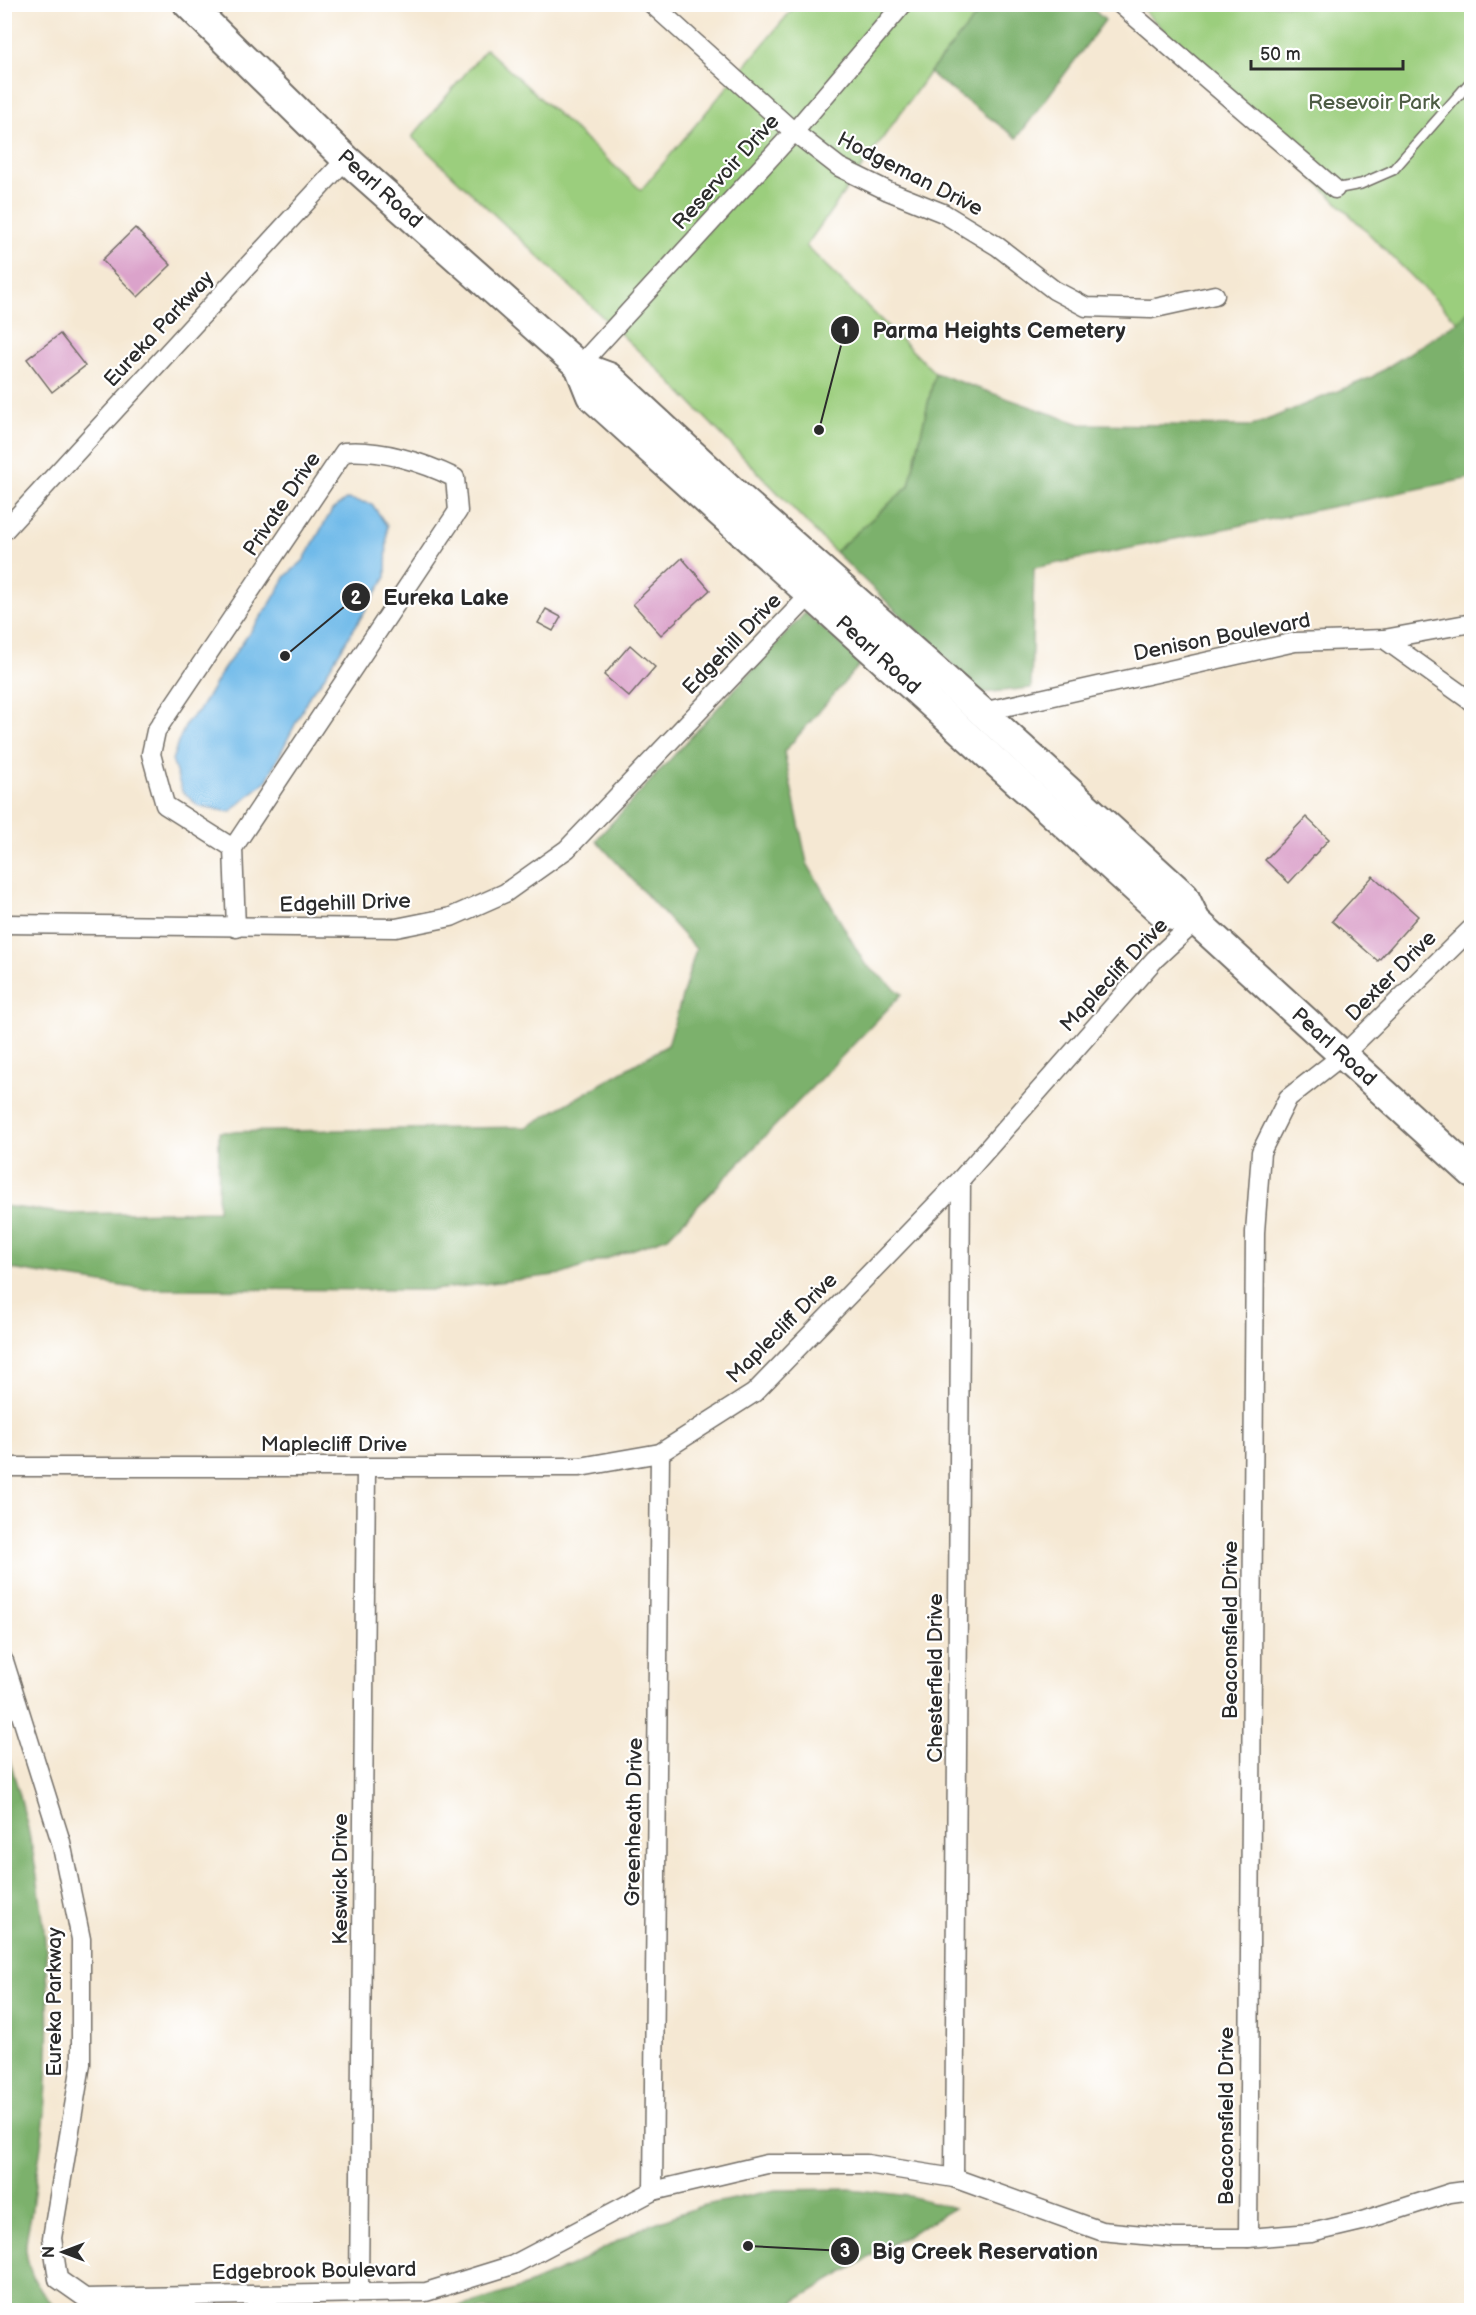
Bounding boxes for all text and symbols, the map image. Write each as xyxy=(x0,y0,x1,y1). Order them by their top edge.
scale bar xyxy=(1251,33,1402,71)
text: 50 m xyxy=(1260,44,1301,65)
park label: Resevoir Park xyxy=(1308,90,1441,115)
street label: Reservoir Drive xyxy=(667,109,785,235)
street label: Hodgeman Drive xyxy=(833,127,987,221)
street label: Pearl Road xyxy=(332,144,428,234)
street label: Eureka Parkway xyxy=(99,265,219,392)
callout: Parma Heights Cemetery xyxy=(830,310,1137,350)
text: Parma Heights Cemetery xyxy=(872,318,1126,345)
text: 1 xyxy=(841,321,849,342)
street label: Private Drive xyxy=(238,447,326,561)
callout: Eureka Lake xyxy=(341,577,521,617)
text: Eureka Lake xyxy=(383,585,509,612)
text: 2 xyxy=(351,588,362,609)
street label: Edgehill Drive xyxy=(677,588,787,700)
street label: Denison Boulevard xyxy=(1131,608,1313,666)
street label: Pearl Road xyxy=(830,610,926,700)
street label: Edgehill Drive xyxy=(279,888,411,918)
street label: Maplecliff Drive xyxy=(1055,913,1173,1037)
street label: Dexter Drive xyxy=(1340,925,1442,1027)
street label: Pearl Road xyxy=(1286,1002,1382,1092)
street label: Maplecliff Drive xyxy=(721,1267,843,1389)
street label: Maplecliff Drive xyxy=(261,1432,407,1457)
street label: Beaconsfield Drive xyxy=(1218,1541,1243,1719)
street label: Chesterfield Drive xyxy=(923,1593,948,1763)
street label: Greenheath Drive xyxy=(620,1737,648,1907)
street label: Keswick Drive xyxy=(328,1813,353,1945)
street label: Eureka Parkway xyxy=(42,1927,67,2077)
street label: Beaconsfield Drive xyxy=(1214,2027,1239,2205)
north arrow xyxy=(33,2222,93,2282)
callout: Big Creek Reservation xyxy=(830,2231,1110,2271)
text: Big Creek Reservation xyxy=(872,2239,1098,2266)
text: 3 xyxy=(840,2241,850,2262)
text: N xyxy=(40,2246,59,2258)
street label: Edgebrook Boulevard xyxy=(211,2257,417,2285)

